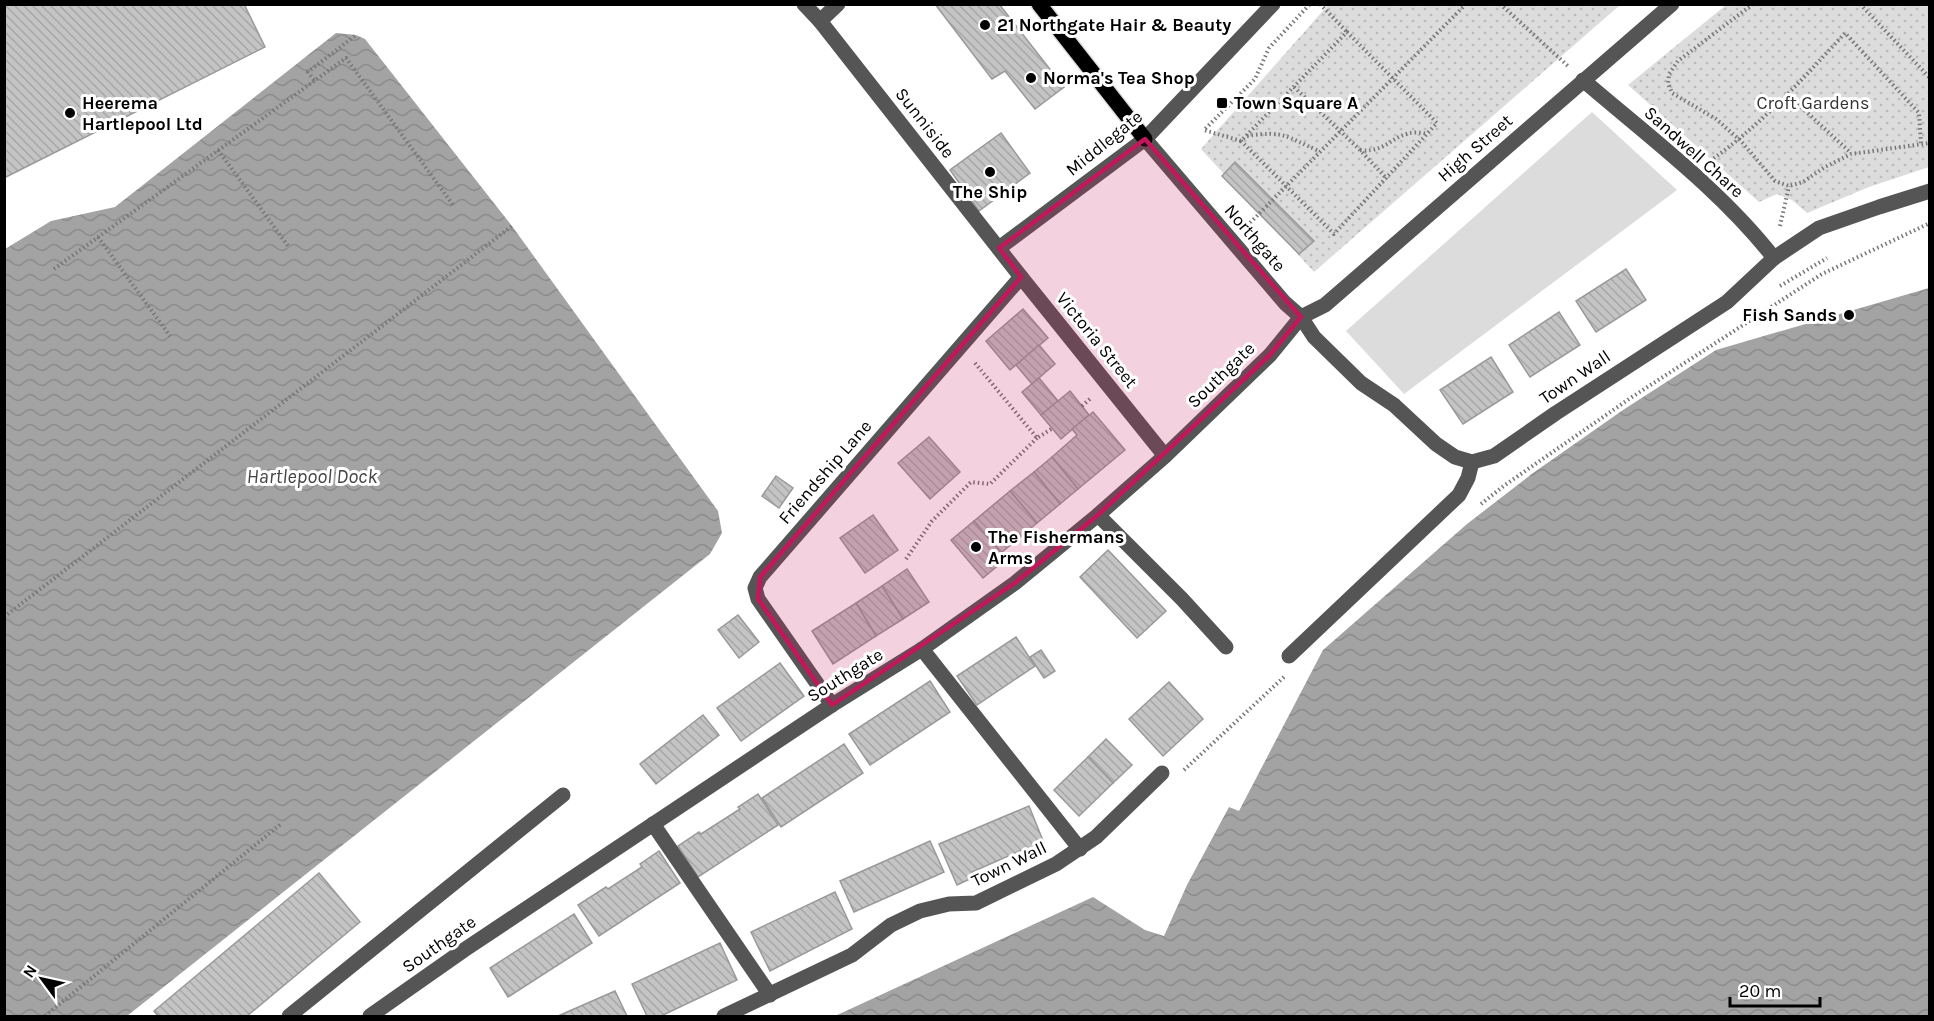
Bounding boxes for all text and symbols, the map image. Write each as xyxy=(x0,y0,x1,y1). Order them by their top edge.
place label: 21 Northgate Hair & Beauty xyxy=(997,14,1231,36)
marker: 21 Northgate Hair & Beauty xyxy=(978,18,992,32)
place label: Norma's Tea Shop xyxy=(1043,67,1195,89)
marker: Norma's Tea Shop xyxy=(1024,71,1038,85)
street label: Sunniside xyxy=(891,83,959,163)
place label: Heerema Hartlepool Ltd xyxy=(82,92,203,135)
place label: Town Square A xyxy=(1234,92,1358,114)
park label: Croft Gardens xyxy=(1757,92,1869,114)
marker: Town Square A xyxy=(1215,96,1229,110)
street label: Sandwell Chare xyxy=(1640,101,1748,203)
street label: Middlegate xyxy=(1061,105,1147,181)
marker: Heerema Hartlepool Ltd xyxy=(63,106,77,120)
street label: High Street xyxy=(1433,109,1517,187)
marker: The Ship xyxy=(983,165,997,179)
place label: The Ship xyxy=(953,181,1027,203)
street label: Northgate xyxy=(1220,200,1290,276)
street label: Victoria Street xyxy=(1052,288,1142,393)
place label: Fish Sands xyxy=(1742,304,1837,326)
marker: Fish Sands xyxy=(1842,308,1856,322)
street label: Southgate xyxy=(1183,337,1259,413)
street label: Town Wall xyxy=(1535,345,1615,409)
street label: Friendship Lane xyxy=(774,415,876,529)
water label: Hartlepool Dock xyxy=(247,465,378,488)
place label: The Fishermans Arms xyxy=(988,526,1124,569)
marker: The Fishermans Arms xyxy=(969,540,983,554)
street label: Southgate xyxy=(803,643,887,707)
street label: Town Wall xyxy=(968,836,1050,892)
street label: Southgate xyxy=(398,911,480,977)
north arrow xyxy=(12,949,72,1009)
text: N xyxy=(19,961,41,981)
scale bar xyxy=(1730,970,1820,1008)
text: 20 m xyxy=(1739,980,1781,1002)

